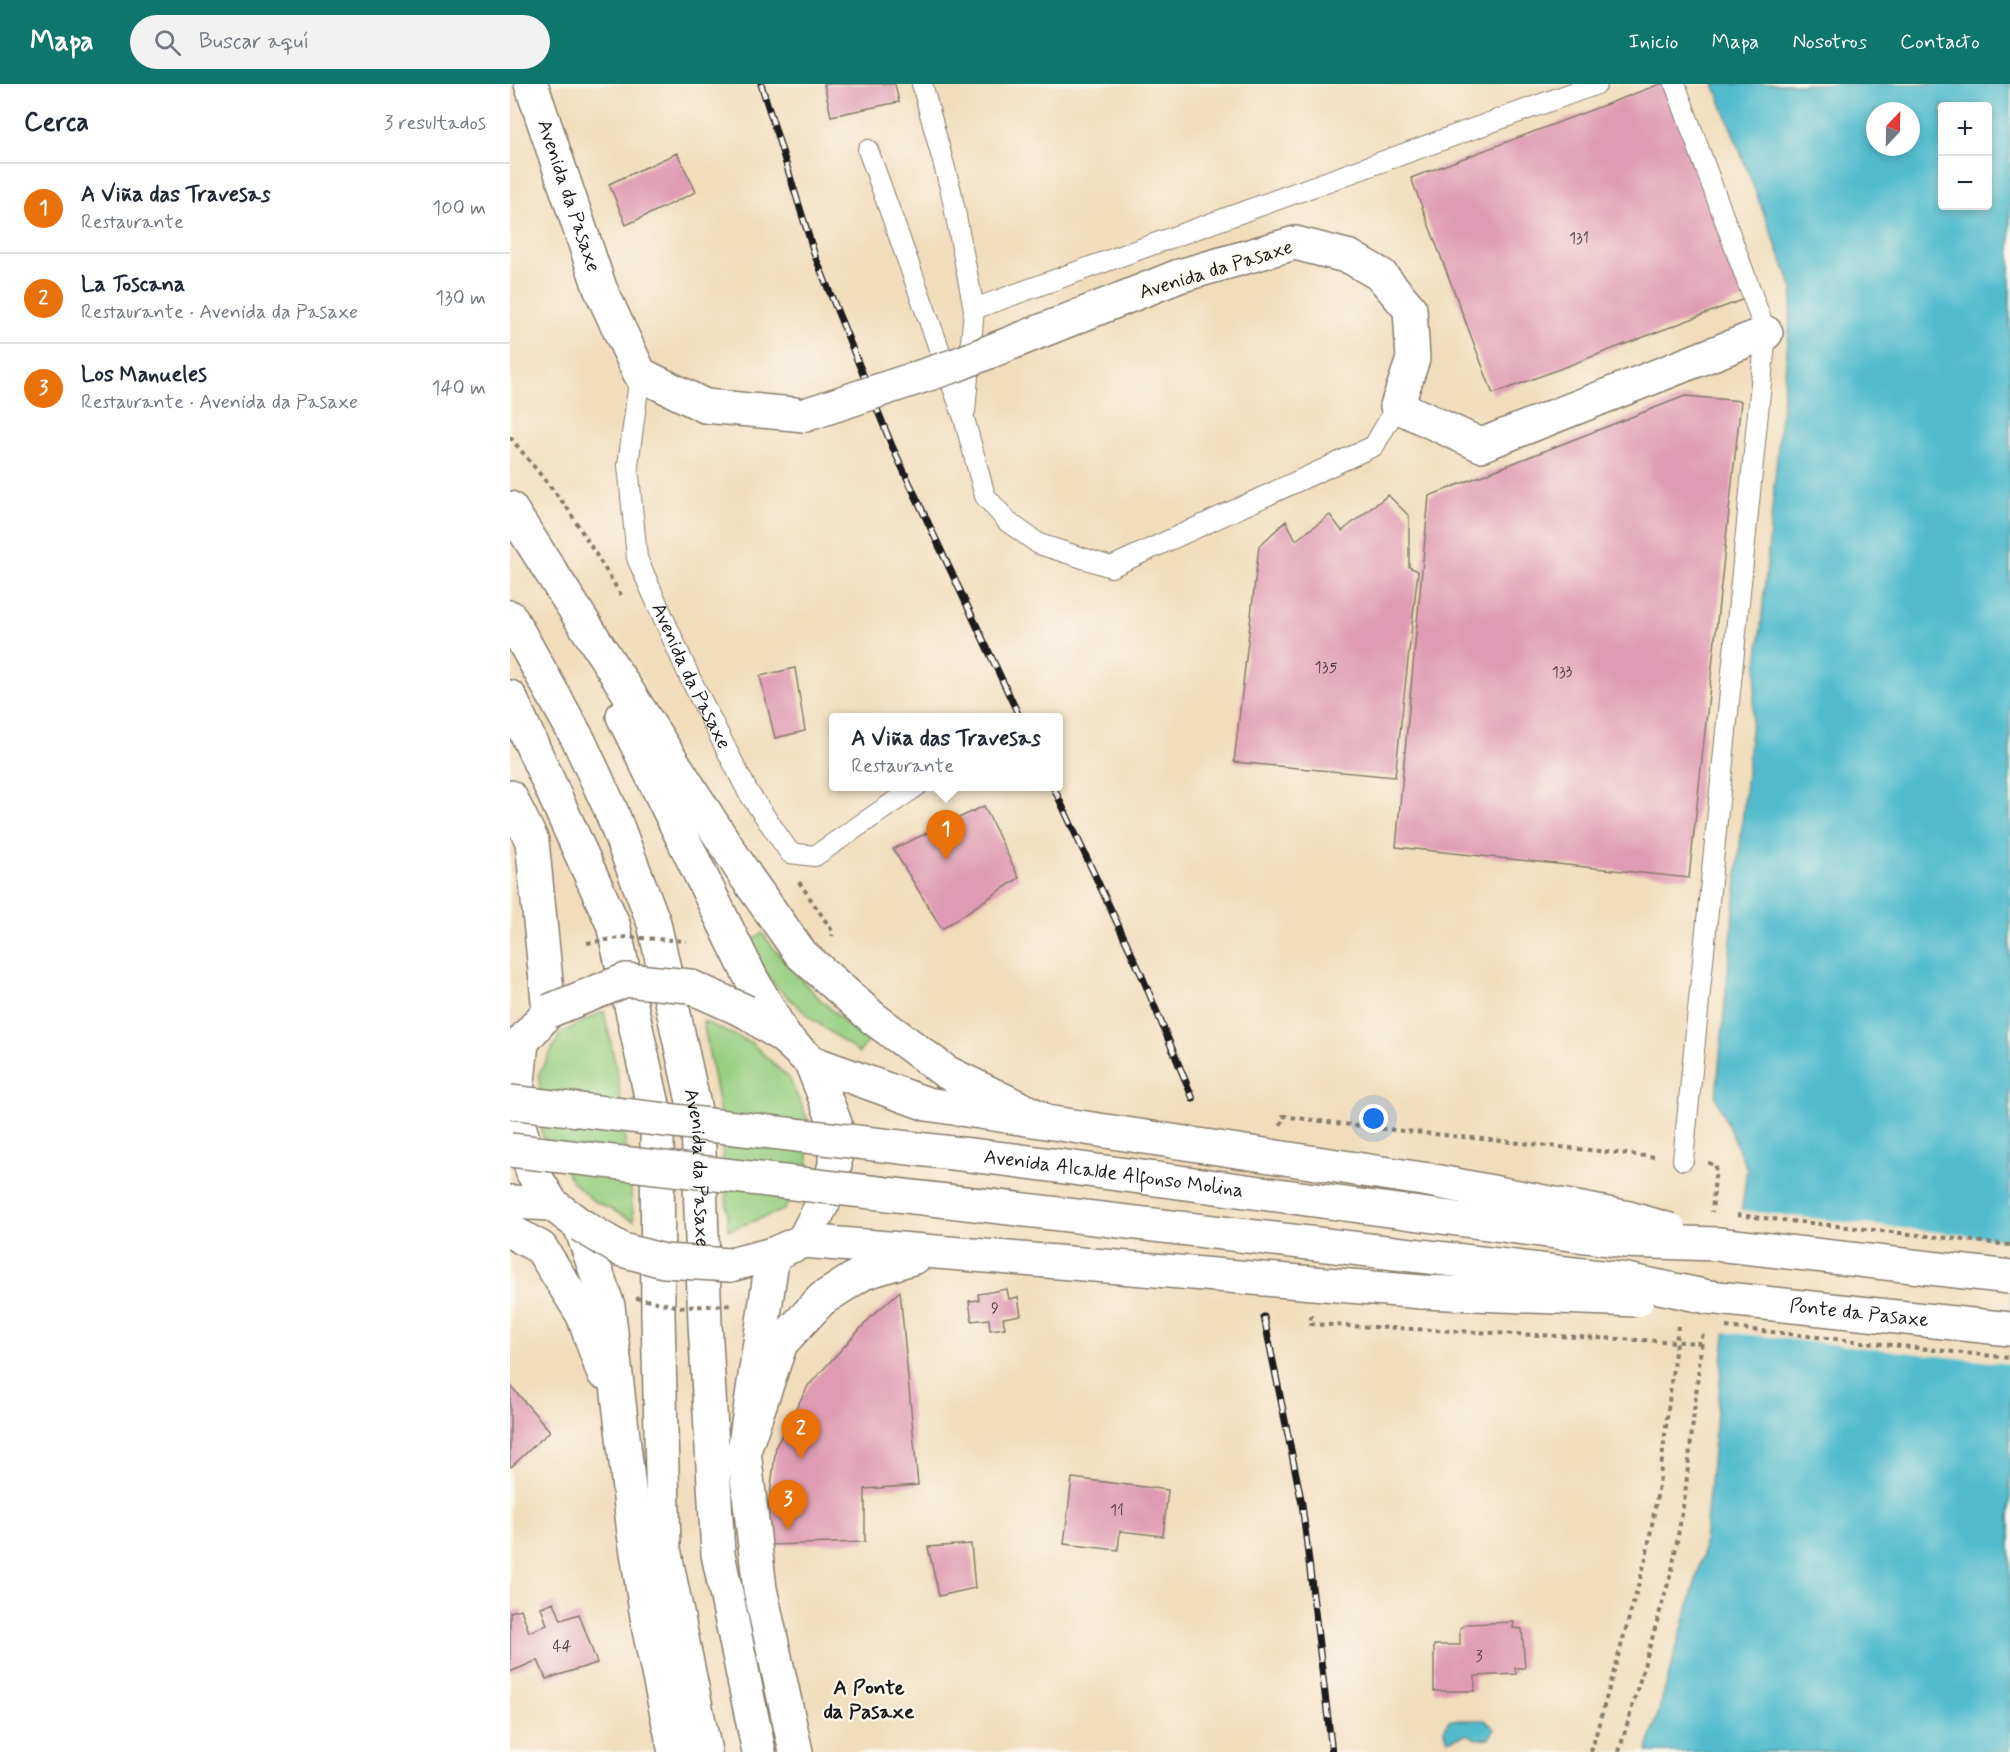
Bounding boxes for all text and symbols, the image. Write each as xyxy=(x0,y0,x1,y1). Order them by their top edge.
search box xyxy=(130,15,550,69)
text: Mapa xyxy=(30,24,94,61)
icon: search xyxy=(151,26,184,59)
text: Buscar aquí xyxy=(199,28,309,56)
text: Inicio xyxy=(1629,28,1679,56)
text: Mapa xyxy=(1712,28,1759,56)
text: Nosotros xyxy=(1792,28,1867,56)
text: Contacto xyxy=(1900,28,1980,56)
north arrow xyxy=(1866,102,1920,156)
map controls xyxy=(1938,102,1992,210)
button: + xyxy=(1938,102,1992,156)
text: Cerca xyxy=(24,106,89,140)
text: 3 resultados xyxy=(384,110,486,137)
street label: Avenida da Pasaxe xyxy=(531,116,607,275)
button: − xyxy=(1938,156,1992,210)
text: A Viña das Travesas xyxy=(81,181,270,209)
text: 1 xyxy=(39,195,48,222)
text: 100 m xyxy=(432,195,486,222)
text: Restaurante xyxy=(81,209,184,236)
house number: 131 xyxy=(1569,228,1589,249)
street label: Avenida da Pasaxe xyxy=(1136,234,1296,306)
text: La Toscana xyxy=(81,271,185,299)
text: 2 xyxy=(39,285,48,312)
text: 130 m xyxy=(435,285,486,312)
text: Restaurante · Avenida da Pasaxe xyxy=(81,299,358,326)
text: Los Manueles xyxy=(81,361,207,389)
text: 3 xyxy=(39,375,48,402)
text: 140 m xyxy=(432,375,486,402)
text: Restaurante · Avenida da Pasaxe xyxy=(81,389,358,416)
street label: Avenida da Pasaxe xyxy=(645,599,737,754)
house number: 135 xyxy=(1315,657,1338,678)
house number: 133 xyxy=(1552,662,1573,683)
popup xyxy=(829,713,1063,791)
text: A Viña das Travesas xyxy=(851,725,1041,753)
text: Restaurante xyxy=(851,753,954,780)
pin: 1 xyxy=(926,810,966,860)
street label: Avenida da Pasaxe xyxy=(677,1086,716,1247)
your location xyxy=(1359,1104,1388,1133)
street label: Avenida Alcalde Alfonso Molina xyxy=(982,1143,1245,1204)
street label: Ponte da Pasaxe xyxy=(1788,1292,1930,1334)
house number: 9 xyxy=(991,1298,999,1319)
pin: 2 xyxy=(782,1410,820,1459)
pin: 3 xyxy=(768,1480,808,1530)
house number: 11 xyxy=(1110,1500,1124,1521)
house number: 44 xyxy=(552,1636,572,1657)
house number: 3 xyxy=(1475,1646,1483,1667)
district label: A Ponte da Pasaxe xyxy=(824,1674,915,1726)

